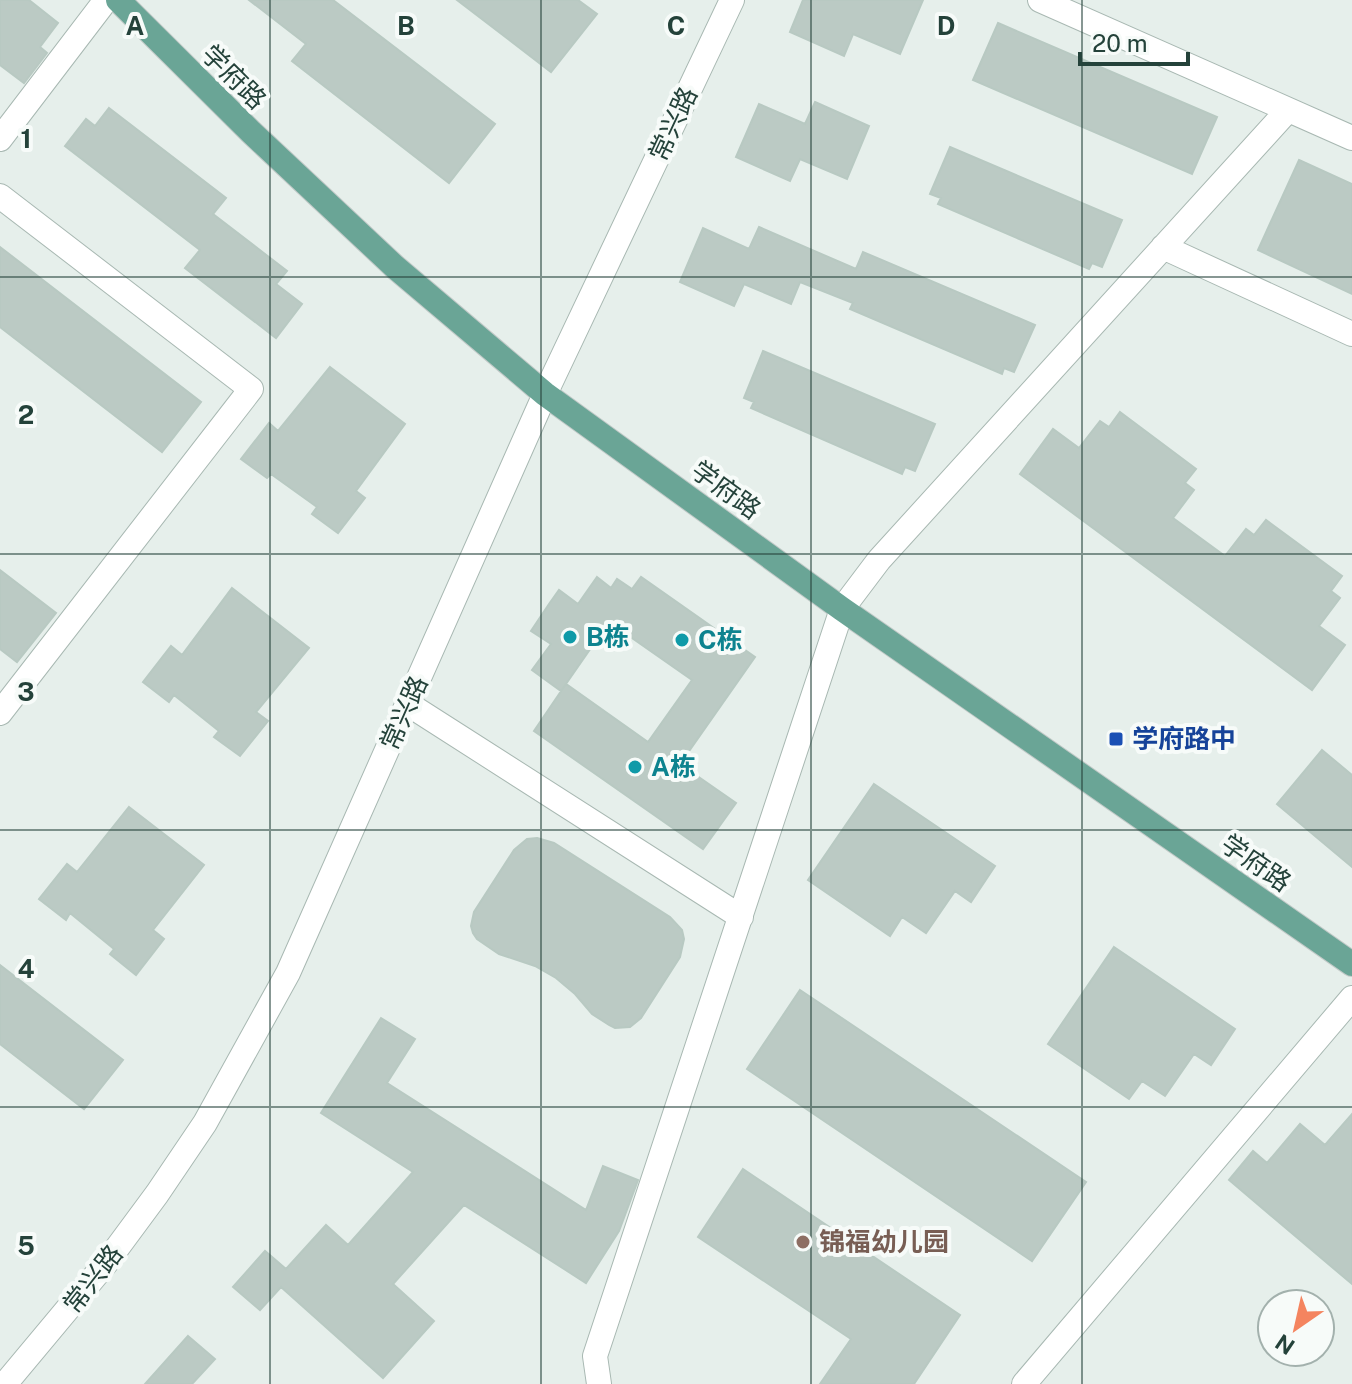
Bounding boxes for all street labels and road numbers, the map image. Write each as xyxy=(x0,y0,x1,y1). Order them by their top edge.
street label: 学府路 xyxy=(196,38,273,115)
street label: 常兴路 xyxy=(642,82,703,166)
street label: 学府路 xyxy=(686,454,767,525)
street label: 常兴路 xyxy=(374,671,434,755)
street label: 学府路 xyxy=(1215,828,1297,898)
street label: 常兴路 xyxy=(56,1238,129,1319)

